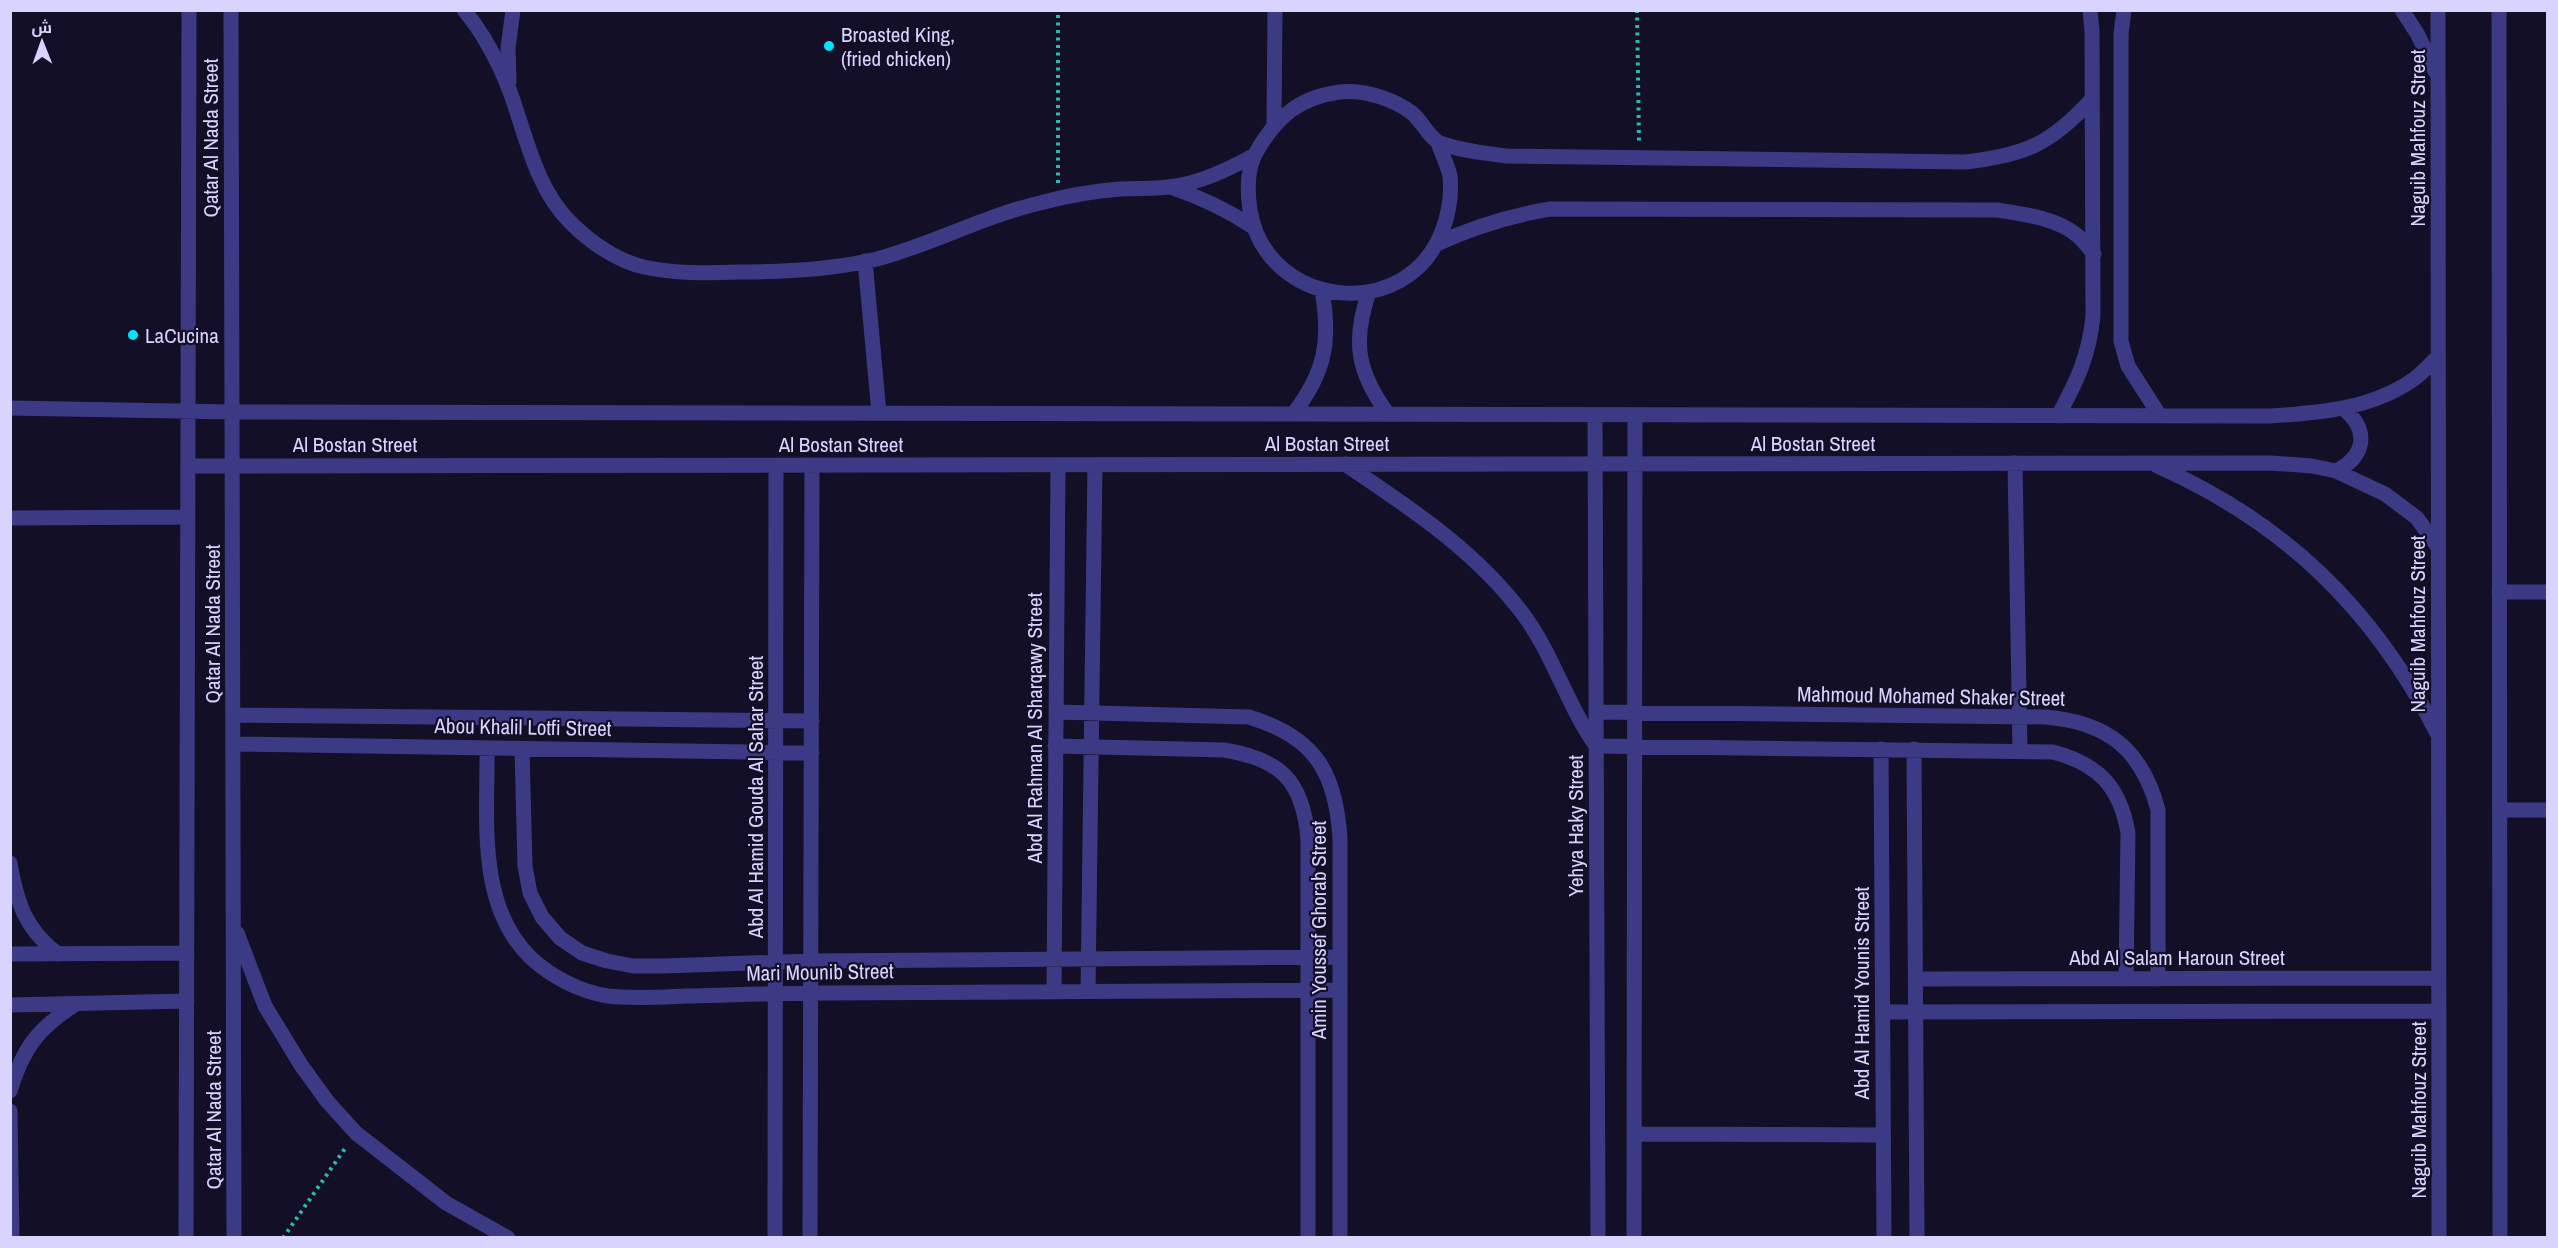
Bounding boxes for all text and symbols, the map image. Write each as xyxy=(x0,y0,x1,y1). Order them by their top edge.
north arrow xyxy=(12,12,72,72)
text: ش xyxy=(31,16,52,38)
place label: Broasted King, (fried chicken) xyxy=(841,20,955,73)
marker: Broasted King, (fried chicken) xyxy=(822,39,836,53)
street label: Naguib Mahfouz Street xyxy=(2403,49,2432,227)
street label: Qatar Al Nada Street xyxy=(196,58,225,217)
place label: LaCucina xyxy=(145,321,219,350)
marker: LaCucina xyxy=(126,328,140,342)
street label: Al Bostan Street xyxy=(1264,429,1389,458)
street label: Al Bostan Street xyxy=(1750,429,1875,458)
street label: Al Bostan Street xyxy=(292,430,417,459)
street label: Al Bostan Street xyxy=(778,430,903,459)
street label: Naguib Mahfouz Street xyxy=(2403,535,2432,713)
street label: Qatar Al Nada Street xyxy=(198,544,227,703)
street label: Abd Al Rahman Al Sharqawy Street xyxy=(1020,592,1049,864)
street label: Abd Al Hamid Gouda Al Sahar Street xyxy=(741,656,770,939)
street label: Mahmoud Mohamed Shaker Street xyxy=(1797,679,2065,713)
street label: Abou Khalil Lotfi Street xyxy=(433,711,612,743)
street label: Yehya Haky Street xyxy=(1561,755,1590,897)
street label: Amin Youssef Ghorab Street xyxy=(1304,821,1333,1040)
street label: Abd Al Hamid Younis Street xyxy=(1847,886,1876,1100)
street label: Abd Al Salam Haroun Street xyxy=(2068,943,2285,972)
street label: Mari Mounib Street xyxy=(746,956,894,988)
street label: Naguib Mahfouz Street xyxy=(2404,1021,2433,1199)
street label: Qatar Al Nada Street xyxy=(199,1030,228,1189)

